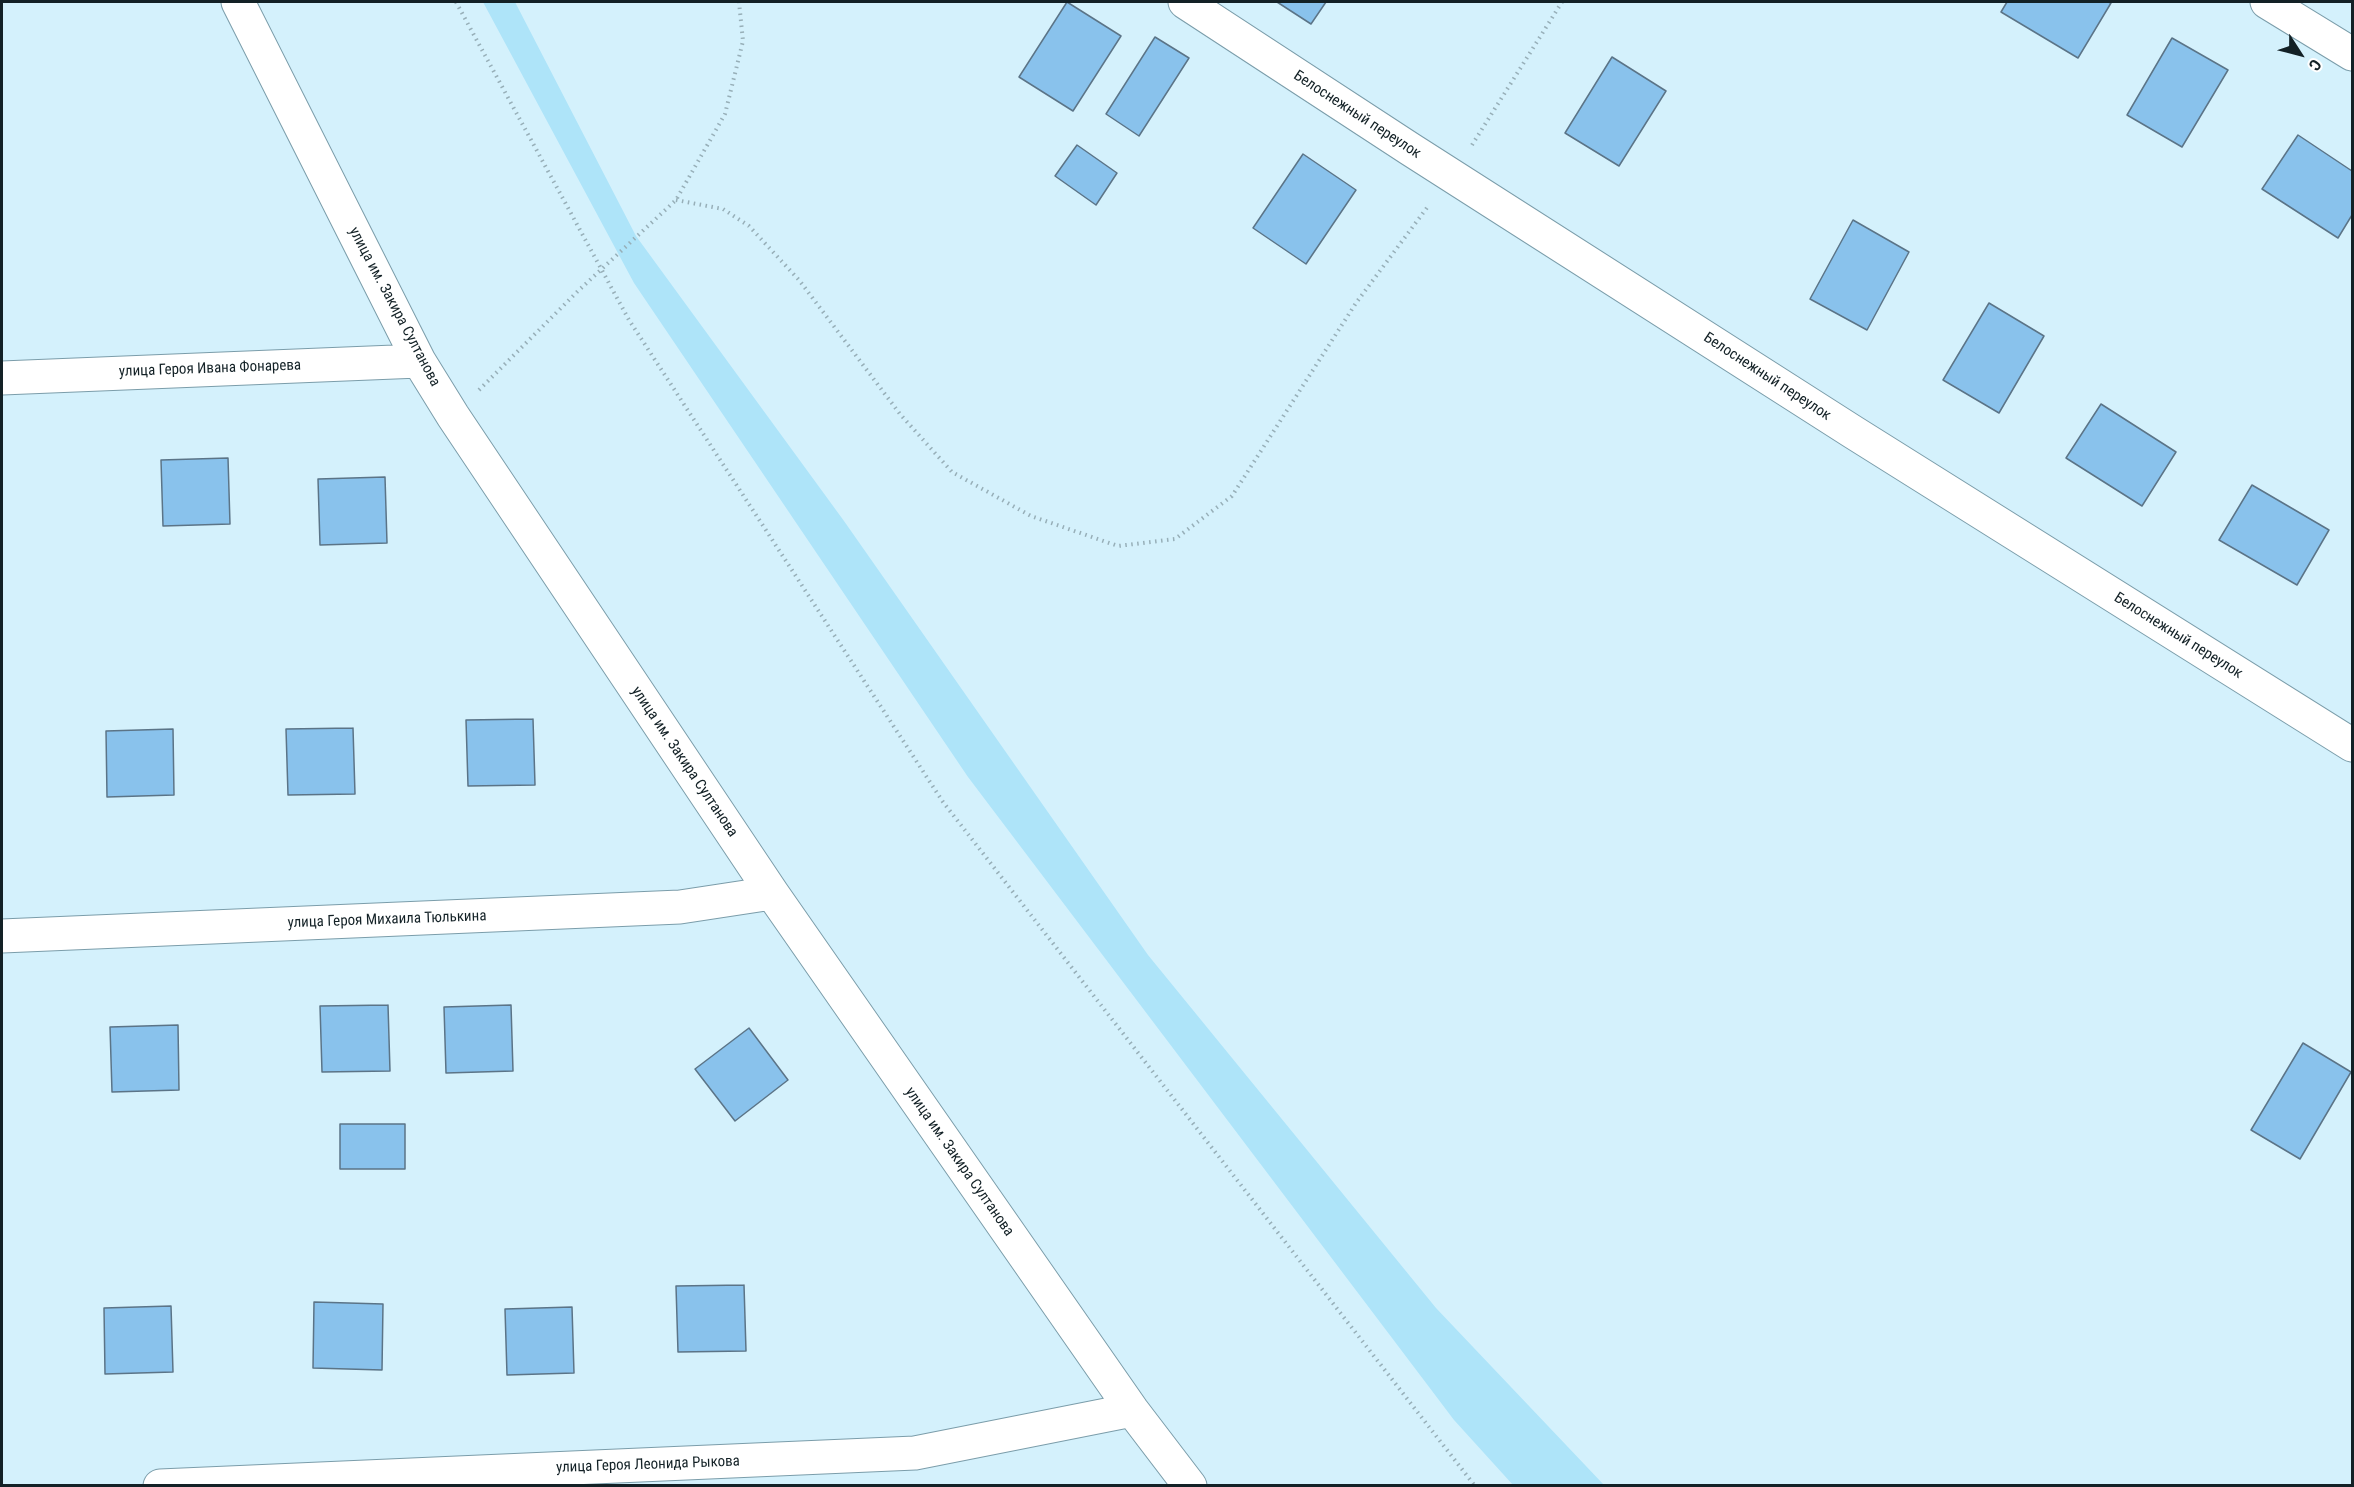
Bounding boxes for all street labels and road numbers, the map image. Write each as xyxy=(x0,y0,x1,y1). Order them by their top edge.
street label: Белоснежный переулок xyxy=(1290,67,1424,163)
street label: улица им. Закира Султанова xyxy=(344,224,444,390)
street label: Белоснежный переулок xyxy=(1700,329,1834,425)
street label: улица Героя Ивана Фонарева xyxy=(119,357,301,381)
street label: Белоснежный переулок xyxy=(2110,589,2246,683)
street label: улица им. Закира Султанова xyxy=(627,683,741,841)
street label: улица Героя Михаила Тюлькина xyxy=(287,908,487,932)
street label: улица им. Закира Султанова xyxy=(901,1084,1017,1240)
street label: улица Героя Леонида Рыкова xyxy=(556,1453,740,1477)

